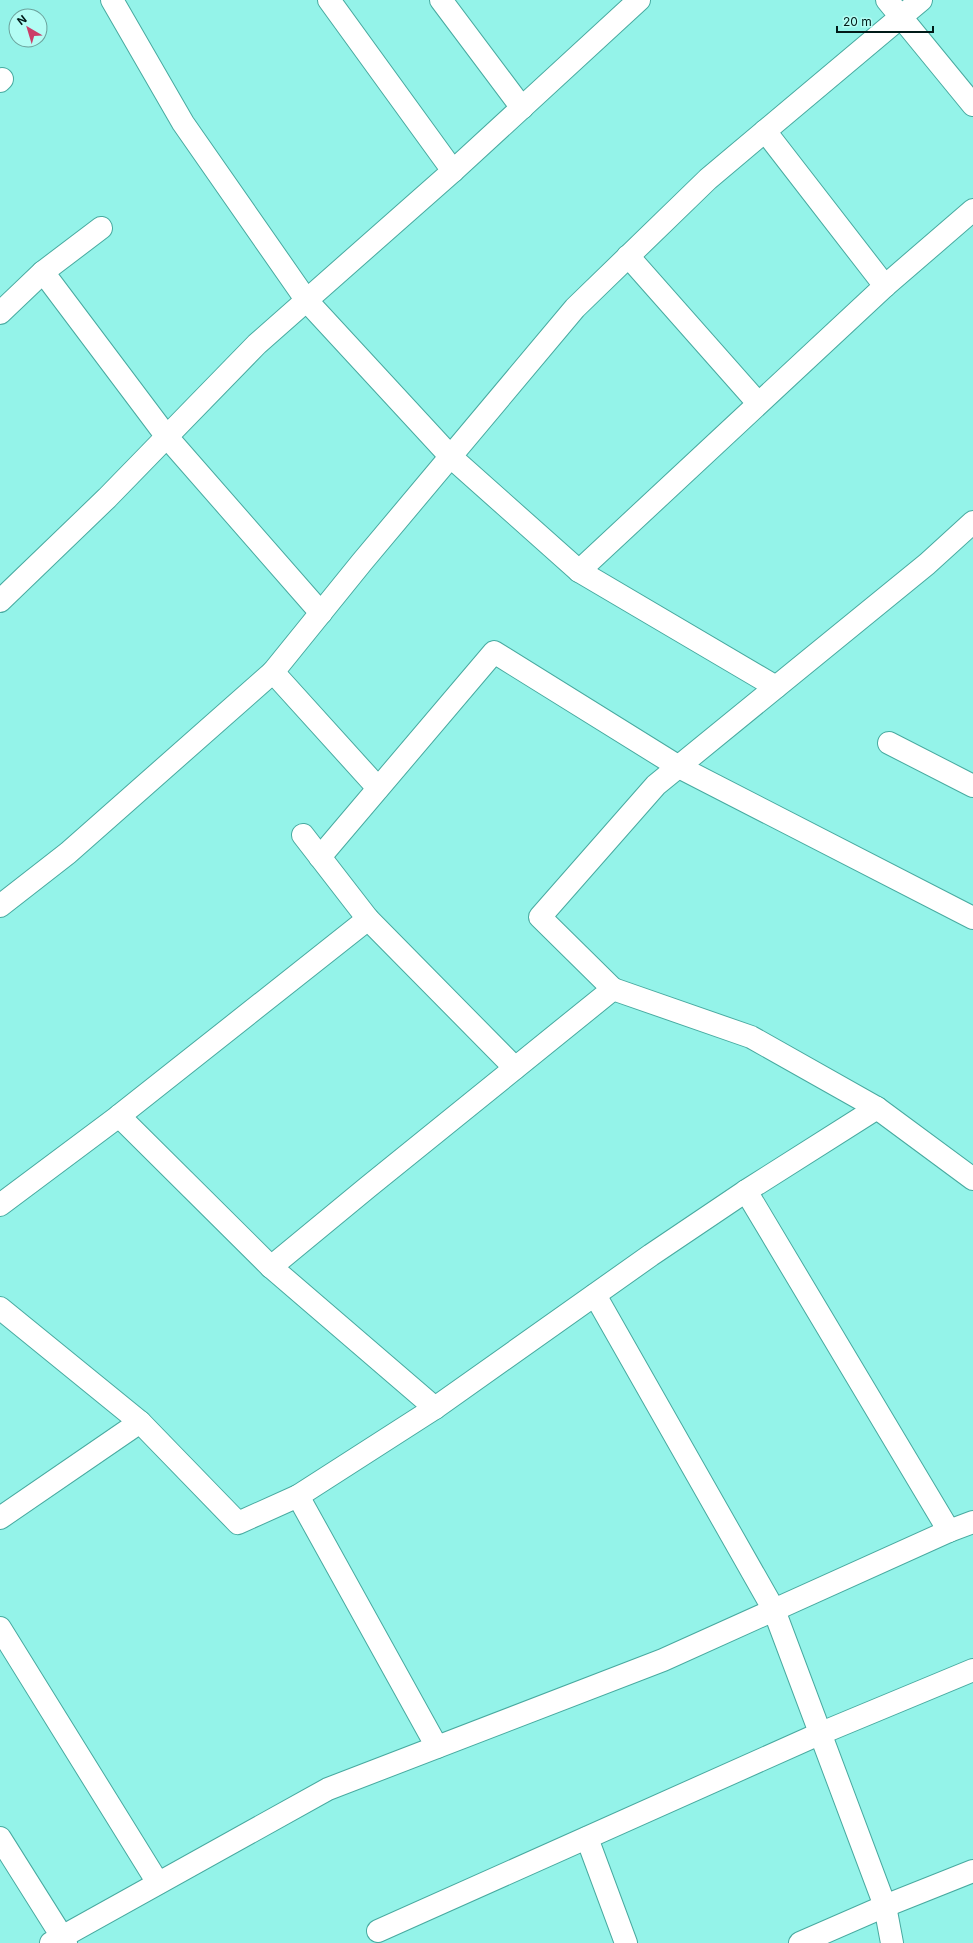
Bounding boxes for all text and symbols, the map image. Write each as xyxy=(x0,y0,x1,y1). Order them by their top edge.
north arrow xyxy=(8,8,48,48)
scale bar xyxy=(837,8,933,34)
text: N xyxy=(14,12,29,28)
text: 20 m xyxy=(843,14,872,29)

